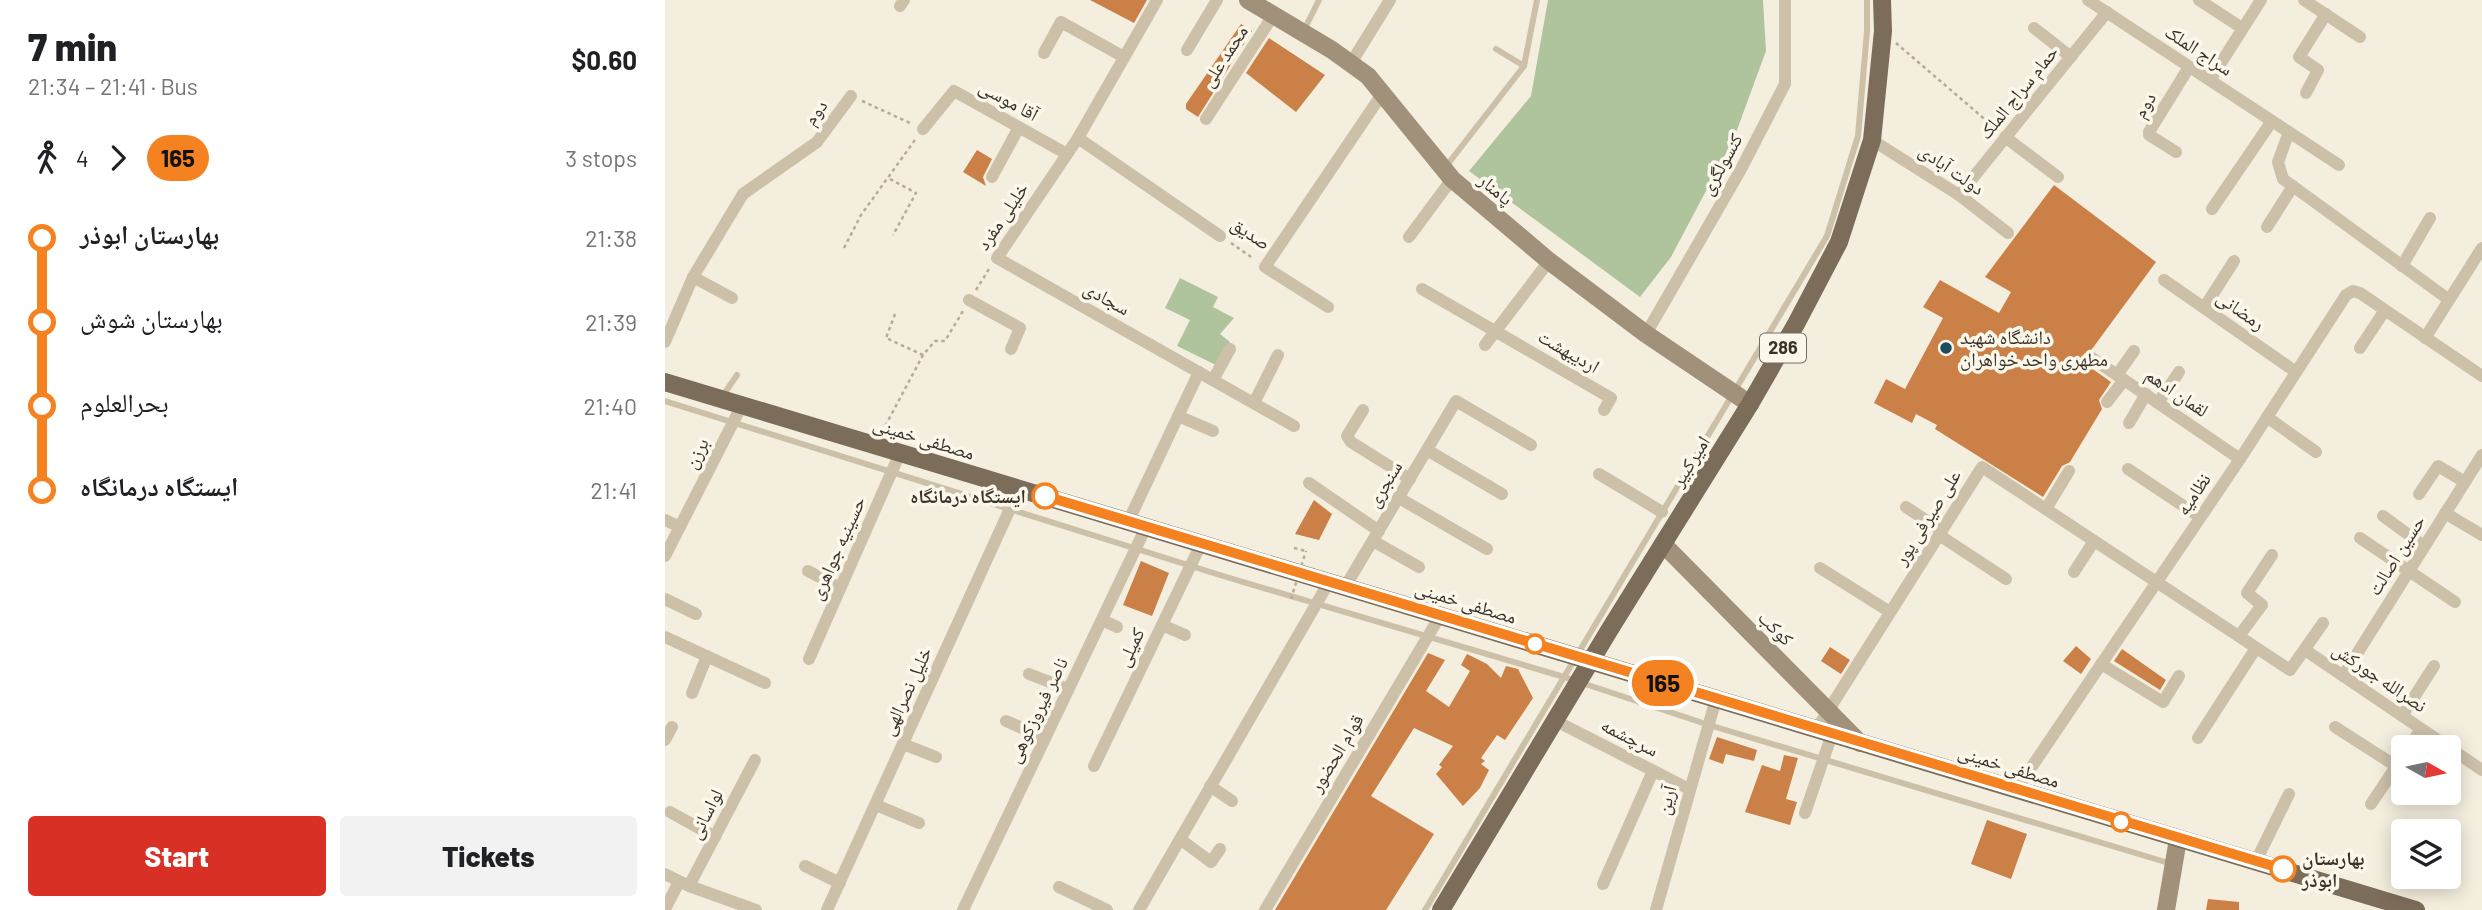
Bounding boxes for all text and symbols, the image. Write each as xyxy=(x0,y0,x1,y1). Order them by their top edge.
street label: سراج الملک xyxy=(2160,19,2238,81)
street label: محمد علی xyxy=(1195,20,1253,92)
text: 7 min xyxy=(28,23,117,69)
street label: حمام سراج الملک xyxy=(1973,40,2065,145)
text: $0.60 xyxy=(572,44,637,75)
text: 21:34 – 21:41 · Bus xyxy=(28,72,198,100)
street label: آقا موسی xyxy=(975,74,1044,127)
street label: دوم xyxy=(2127,88,2163,123)
street label: دوم xyxy=(798,94,834,131)
street label: کنسولگری xyxy=(1694,129,1748,199)
street label: دولت آبادی xyxy=(1915,138,1989,200)
icon: walk xyxy=(28,139,66,177)
icon: forward xyxy=(99,139,137,177)
text: 165 xyxy=(161,143,195,172)
text: 4 xyxy=(76,144,89,172)
text: 3 stops xyxy=(565,144,637,172)
street label: پامنار xyxy=(1473,167,1518,210)
street label: خلیلی مفرد xyxy=(971,178,1033,254)
street label: صدیق xyxy=(1227,211,1275,255)
text: بهارستان ابوذر xyxy=(80,218,219,249)
text: 21:38 xyxy=(585,224,637,252)
street label: سجادی xyxy=(1080,275,1134,321)
street label: رمضانی xyxy=(2212,285,2270,335)
text: بهارستان شوش xyxy=(80,302,223,333)
text: 21:39 xyxy=(585,308,637,336)
street label: اردیبهشت xyxy=(1534,324,1604,378)
place label: دانشگاه شهید مطهری واحد خواهران xyxy=(1960,325,2108,371)
road number: 286 xyxy=(1760,334,1806,362)
marker: دانشگاه شهید مطهری واحد خواهران xyxy=(1938,340,1954,356)
street label: لقمان ادهم xyxy=(2140,362,2213,423)
text: بحرالعلوم xyxy=(80,386,169,417)
text: 21:40 xyxy=(583,392,637,420)
street label: مصطفی خمینی xyxy=(870,411,978,465)
street label: امیرکبیر xyxy=(1665,431,1715,492)
street label: برزن xyxy=(678,434,714,472)
street label: سنجری xyxy=(1361,456,1407,512)
street label: علی صیرفی پور xyxy=(1888,464,1966,570)
street label: نظامیه xyxy=(2170,468,2215,519)
text: ایستگاه درمانگاه xyxy=(80,470,238,501)
text: 21:41 xyxy=(591,476,637,504)
marker: ایستگاه درمانگاه xyxy=(1032,483,1058,509)
place label: ایستگاه درمانگاه xyxy=(910,484,1026,508)
street label: حسینیه جواهری xyxy=(803,492,871,604)
street label: حسین اصالت xyxy=(2362,510,2430,600)
street label: مصطفی خمینی xyxy=(1412,575,1520,629)
street label: کوکب xyxy=(1753,605,1799,651)
street label: کمیلی xyxy=(1110,624,1150,670)
unlabelled marker xyxy=(1525,634,1545,654)
street label: نصرالله جورکش xyxy=(2328,637,2432,717)
street label: خلیل نصرالهی xyxy=(875,643,937,739)
street label: ناصر فیروزکوهی xyxy=(1001,653,1073,767)
line badge: 165 xyxy=(1623,660,1703,706)
text: 165 xyxy=(1646,668,1680,697)
street label: قوام الحضور xyxy=(1303,710,1370,798)
street label: سرچشمه xyxy=(1597,712,1663,762)
north arrow xyxy=(2391,735,2461,805)
map controls xyxy=(2391,735,2461,889)
street label: مصطفی خمینی xyxy=(1955,739,2063,793)
street label: آرین xyxy=(1651,782,1682,817)
street label: لواسانی xyxy=(682,785,728,843)
unlabelled marker xyxy=(2111,812,2131,832)
button: Start xyxy=(28,816,326,896)
button: Tickets xyxy=(340,816,637,896)
button: layers xyxy=(2391,819,2461,889)
place label: بهارستان ابوذر xyxy=(2301,846,2365,892)
marker: بهارستان ابوذر xyxy=(2270,856,2296,882)

